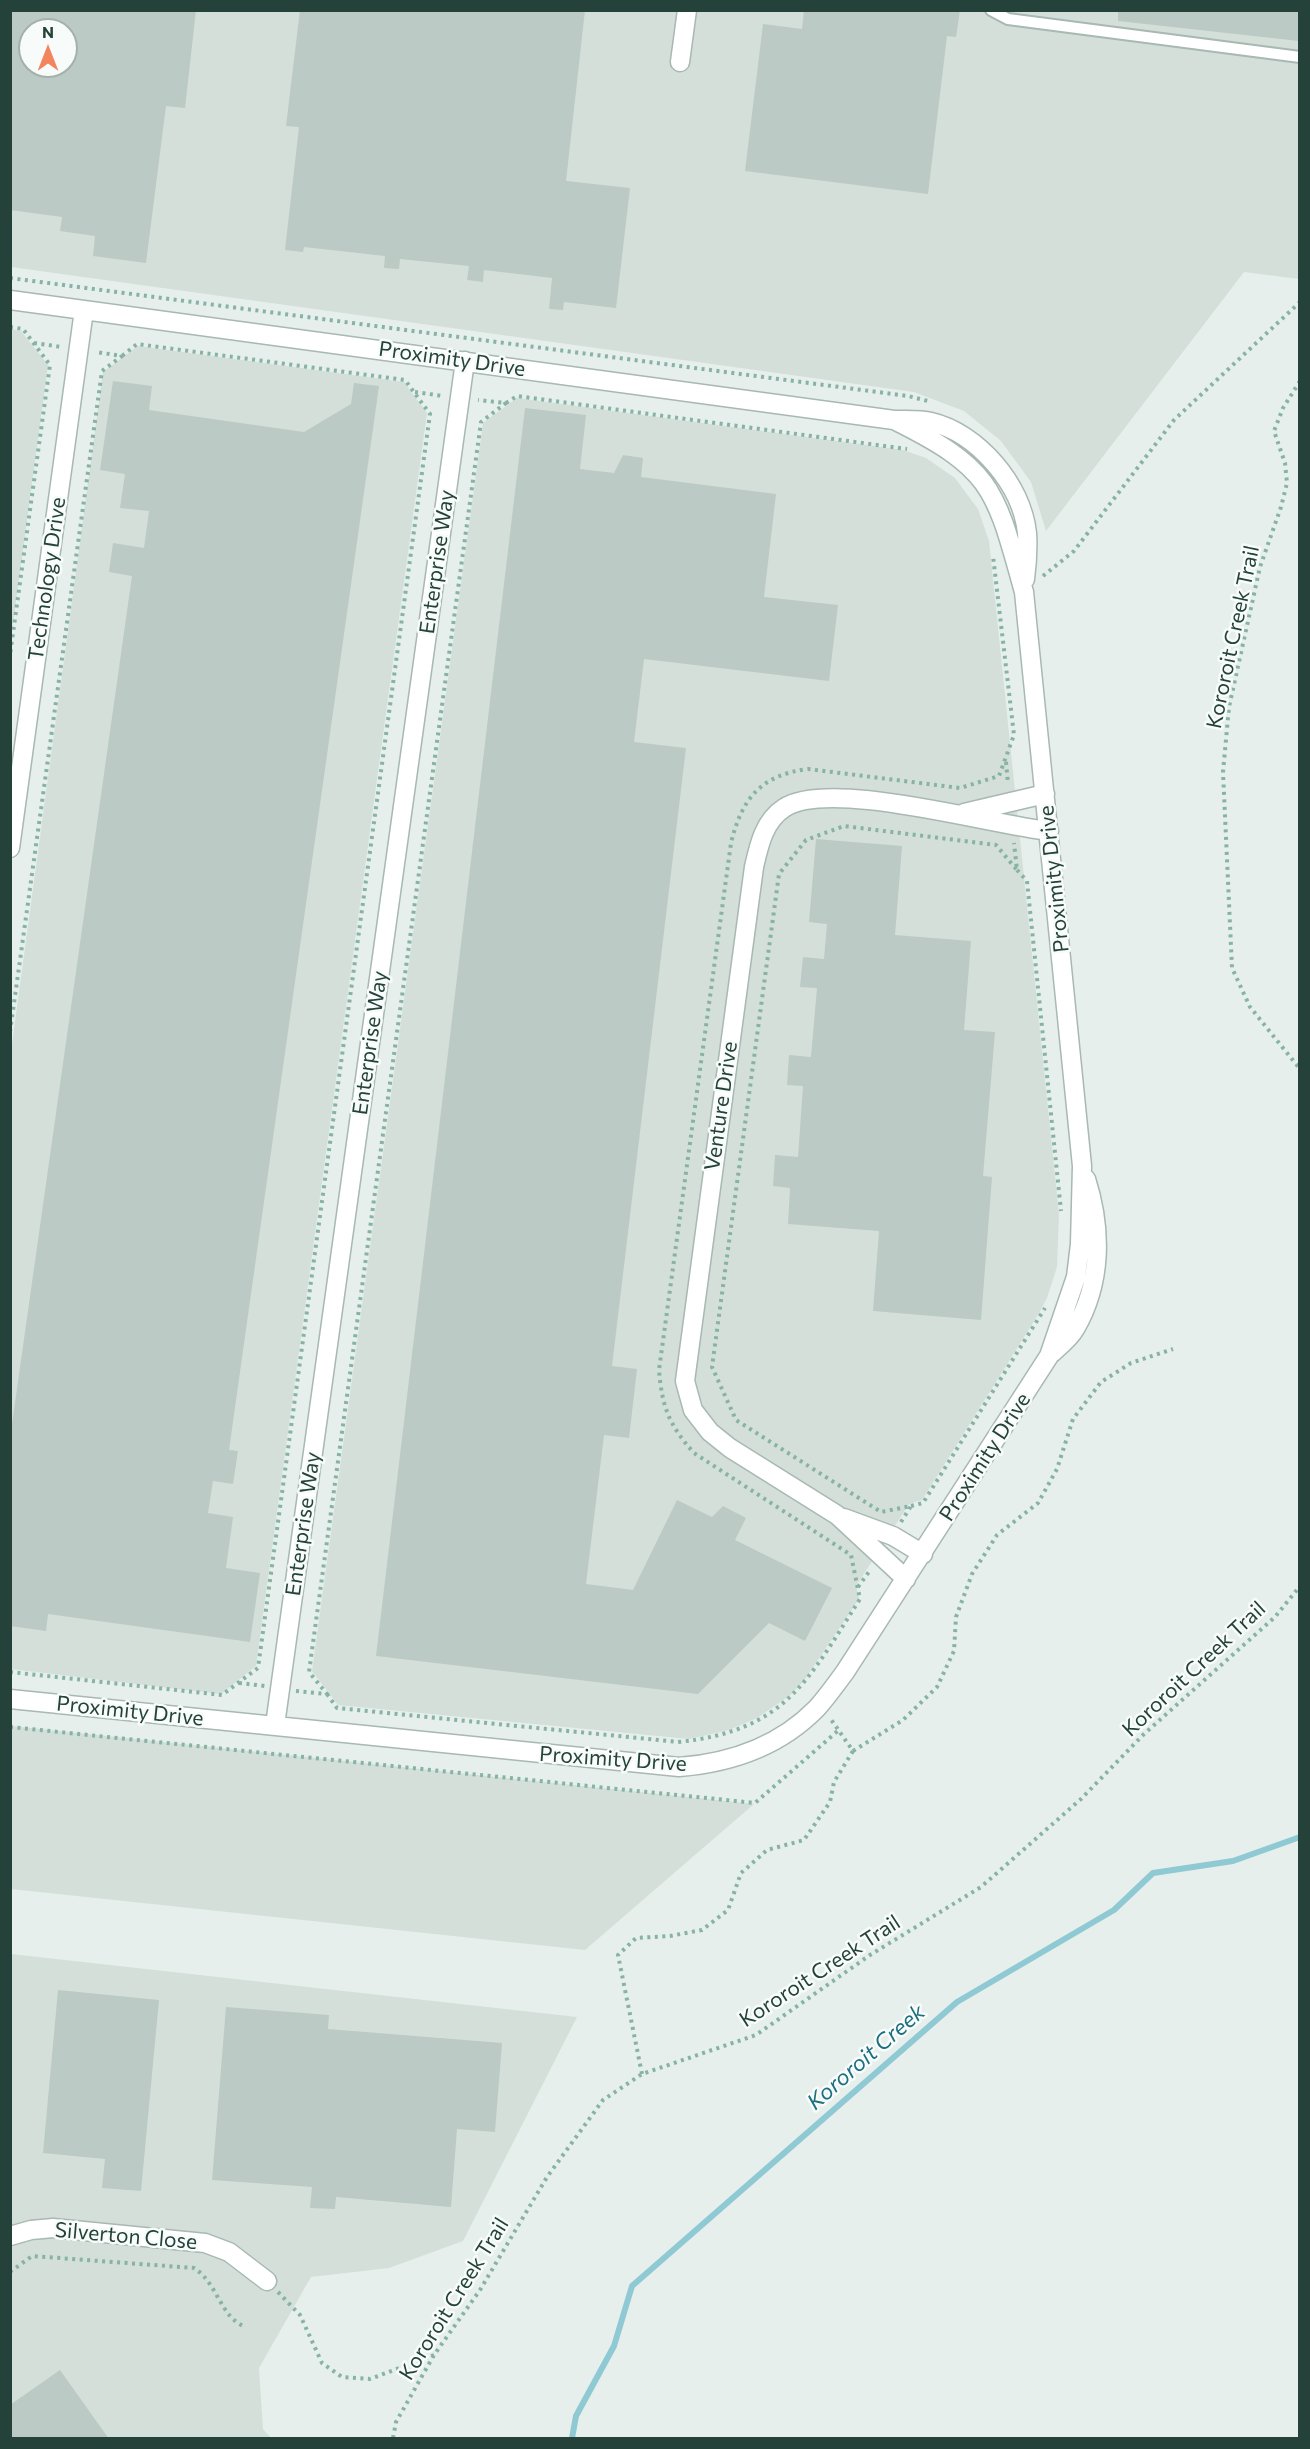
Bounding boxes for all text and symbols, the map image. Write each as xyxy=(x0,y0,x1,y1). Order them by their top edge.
north arrow xyxy=(18,18,78,78)
text: N xyxy=(42,22,54,41)
street label: Proximity Drive xyxy=(377,336,527,382)
street label: Enterprise Way xyxy=(414,488,460,636)
street label: Technology Drive xyxy=(23,496,71,662)
street label: Kororoit Creek Trail xyxy=(1201,543,1265,731)
street label: Proximity Drive xyxy=(1034,804,1074,954)
street label: Enterprise Way xyxy=(347,969,393,1117)
street label: Venture Drive xyxy=(699,1040,743,1172)
street label: Proximity Drive xyxy=(934,1388,1036,1526)
street label: Enterprise Way xyxy=(280,1450,326,1598)
street label: Kororoit Creek Trail xyxy=(1117,1596,1271,1742)
street label: Proximity Drive xyxy=(55,1691,205,1731)
street label: Proximity Drive xyxy=(538,1741,688,1777)
street label: Kororoit Creek Trail xyxy=(735,1910,905,2032)
water label: Kororoit Creek xyxy=(802,1999,930,2115)
street label: Kororoit Creek Trail xyxy=(394,2213,514,2385)
street label: Silverton Close xyxy=(54,2217,198,2255)

